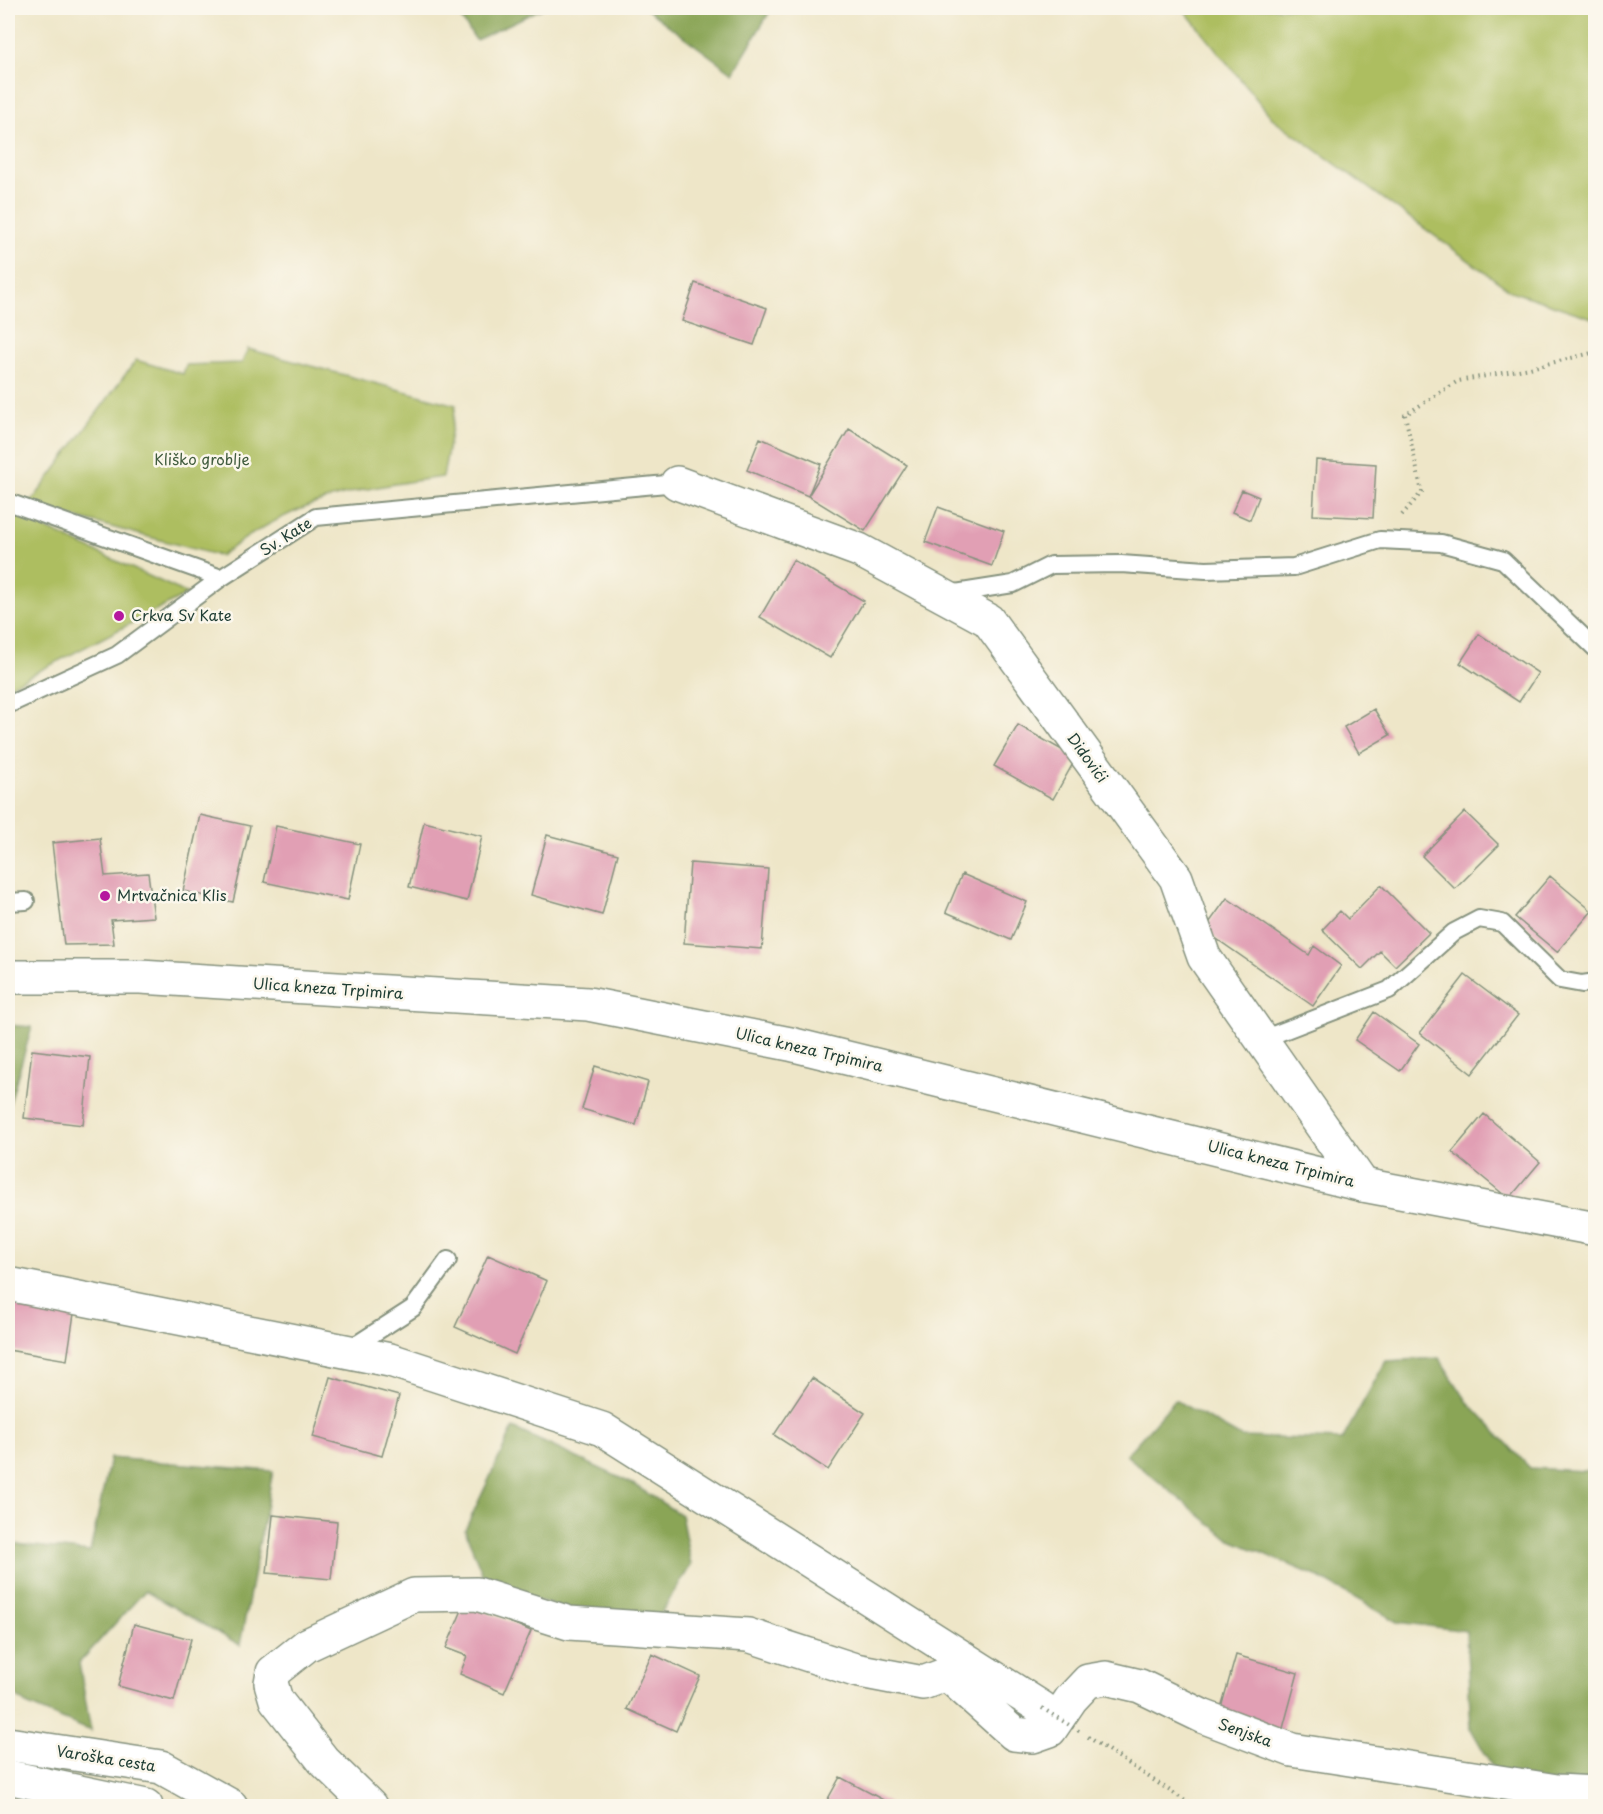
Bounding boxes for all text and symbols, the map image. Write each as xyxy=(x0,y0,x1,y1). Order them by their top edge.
park label: Kliško groblje xyxy=(154,447,250,470)
street label: Sv. Kate xyxy=(255,511,316,561)
place label: Crkva Sv Kate xyxy=(131,603,232,626)
marker: Crkva Sv Kate xyxy=(112,609,126,623)
street label: Didovići xyxy=(1062,727,1114,787)
place label: Mrtvačnica Klis xyxy=(117,883,227,906)
marker: Mrtvačnica Klis xyxy=(98,889,112,903)
street label: Ulica kneza Trpimira xyxy=(252,971,405,1004)
street label: Ulica kneza Trpimira xyxy=(733,1020,886,1077)
street label: Ulica kneza Trpimira xyxy=(1205,1133,1358,1192)
street label: Senjska xyxy=(1215,1711,1276,1752)
street label: Varoška cesta xyxy=(55,1738,158,1777)

